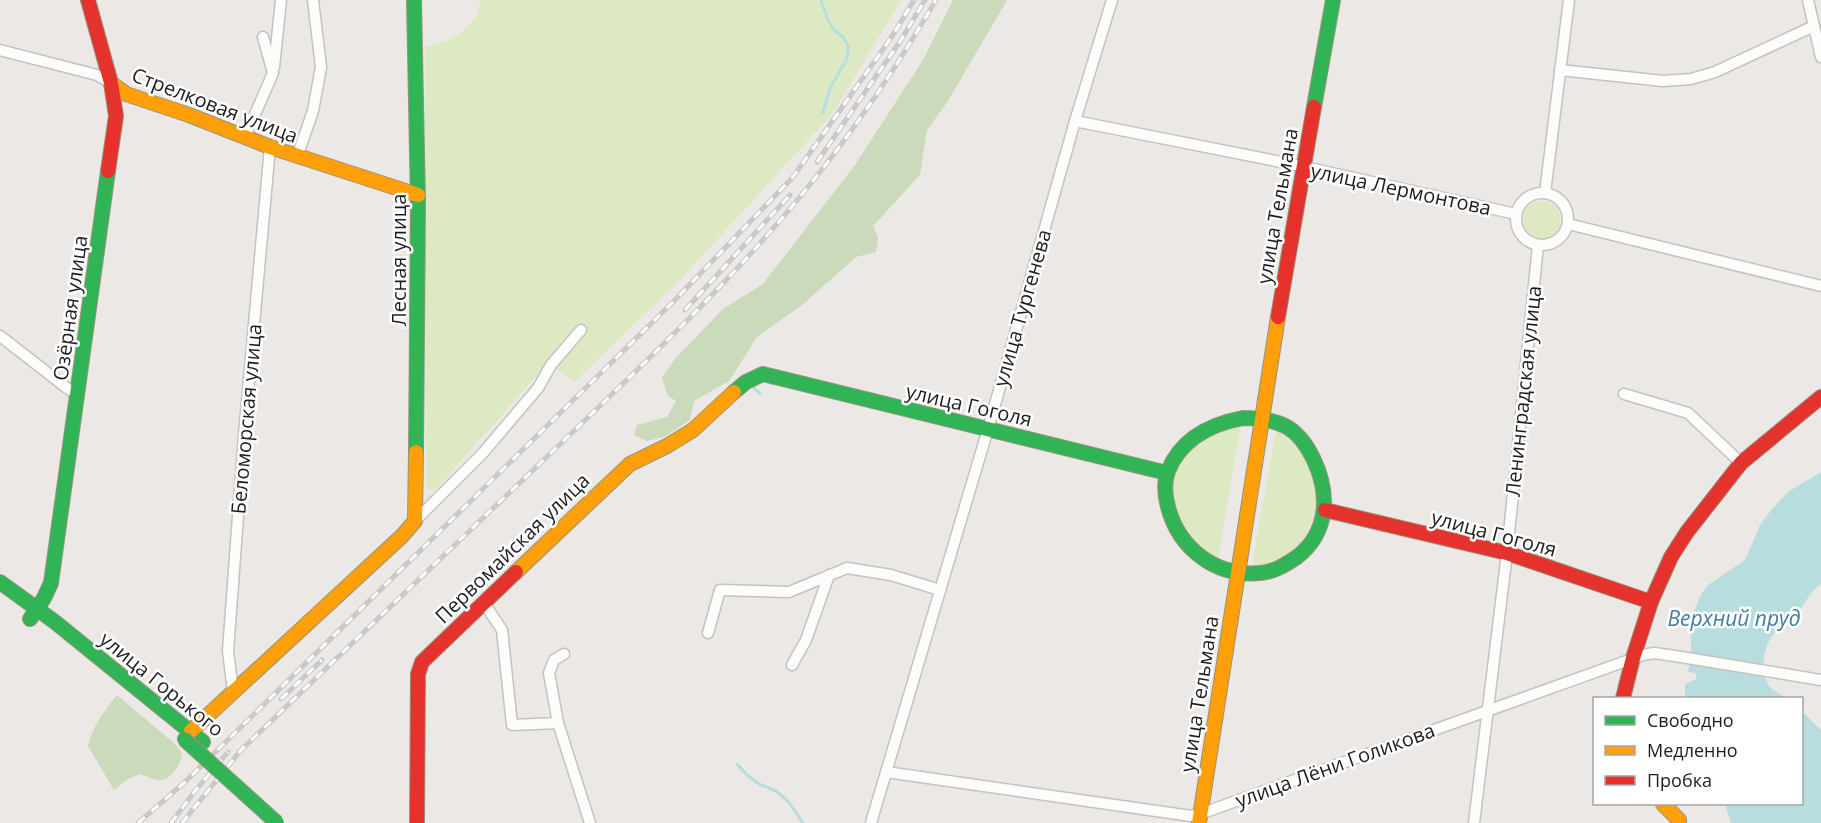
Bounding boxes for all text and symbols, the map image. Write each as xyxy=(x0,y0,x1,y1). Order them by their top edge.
street label: Стрелковая улица xyxy=(128,61,302,149)
street label: улица Тельмана xyxy=(1250,126,1304,286)
street label: улица Лермонтова xyxy=(1308,157,1494,221)
street label: Лесная улица xyxy=(385,194,412,326)
street label: улица Тургенева xyxy=(987,226,1057,390)
street label: Озёрная улица xyxy=(46,234,94,382)
street label: Ленинградская улица xyxy=(1498,284,1548,498)
street label: Беломорская улица xyxy=(224,323,268,515)
street label: улица Гоголя xyxy=(903,377,1035,433)
street label: Первомайская улица xyxy=(429,467,595,629)
street label: улица Гоголя xyxy=(1428,503,1560,563)
water label: Верхний пруд xyxy=(1667,604,1801,632)
street label: улица Тельмана xyxy=(1173,614,1225,774)
street label: улица Горького xyxy=(94,626,230,742)
legend xyxy=(1593,697,1803,805)
text: Свободно xyxy=(1647,708,1734,732)
street label: улица Лёни Голикова xyxy=(1232,716,1438,814)
text: Медленно xyxy=(1647,738,1738,762)
text: Пробка xyxy=(1647,768,1712,792)

